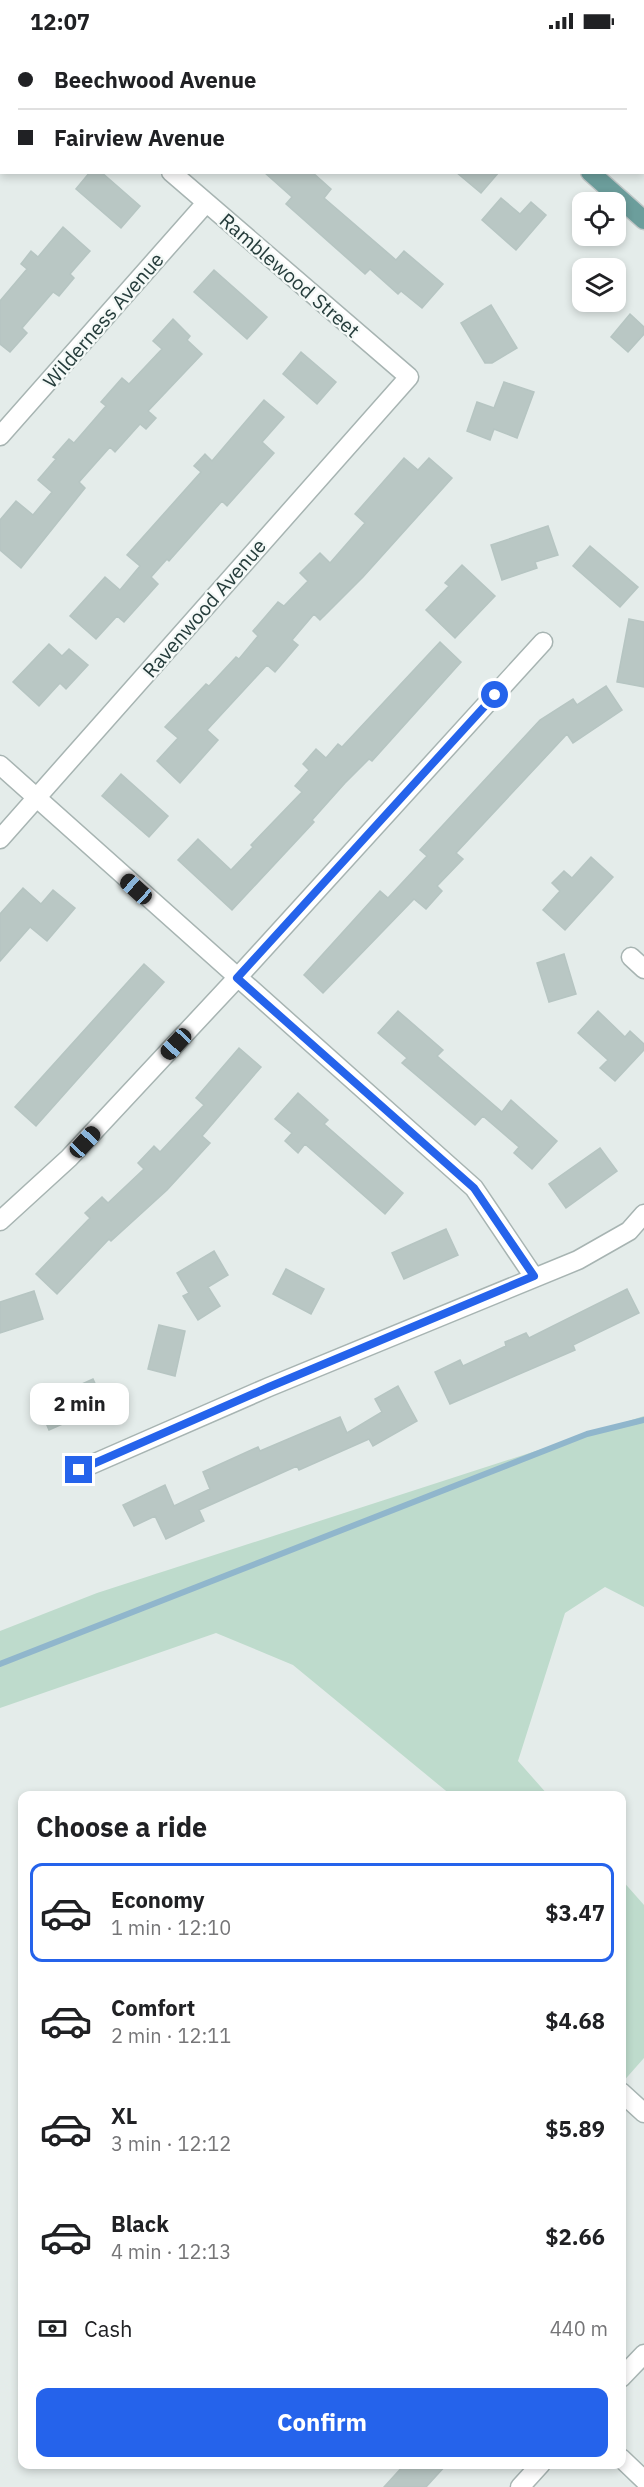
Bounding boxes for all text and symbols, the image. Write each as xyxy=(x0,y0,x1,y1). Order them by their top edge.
text: 12:07 xyxy=(30,7,90,36)
text: Beechwood Avenue xyxy=(54,65,256,94)
text: Fairview Avenue xyxy=(54,123,225,152)
map controls xyxy=(572,192,626,312)
button: locate xyxy=(572,192,626,246)
street label: Ramblewood Street xyxy=(214,207,366,343)
street label: Wilderness Avenue xyxy=(37,246,169,394)
button: layers xyxy=(572,258,626,312)
street label: Ravenwood Avenue xyxy=(136,533,272,683)
route start xyxy=(481,681,508,708)
car xyxy=(117,870,155,908)
car xyxy=(157,1025,195,1063)
car xyxy=(66,1123,104,1161)
callout: 2 min xyxy=(29,1383,128,1425)
text: 2 min xyxy=(53,1390,106,1417)
route end xyxy=(65,1456,92,1483)
text: Choose a ride xyxy=(36,1809,207,1844)
text: Economy xyxy=(111,1885,205,1914)
icon: car xyxy=(39,1886,93,1940)
text: $3.47 xyxy=(545,1898,605,1927)
text: 1 min · 12:10 xyxy=(111,1914,231,1941)
text: Comfort xyxy=(111,1993,195,2022)
icon: car xyxy=(39,1994,93,2048)
text: $4.68 xyxy=(545,2006,605,2035)
text: 2 min · 12:11 xyxy=(111,2022,231,2049)
text: XL xyxy=(111,2101,137,2130)
icon: car xyxy=(39,2102,93,2156)
text: $5.89 xyxy=(545,2114,605,2143)
text: 3 min · 12:12 xyxy=(111,2130,231,2157)
text: Black xyxy=(111,2209,169,2238)
icon: car xyxy=(39,2210,93,2264)
text: $2.66 xyxy=(545,2222,605,2251)
text: 4 min · 12:13 xyxy=(111,2238,231,2265)
icon: cash xyxy=(36,2312,69,2345)
text: Cash xyxy=(84,2314,133,2343)
text: 440 m xyxy=(550,2315,608,2342)
button: Confirm xyxy=(36,2388,608,2457)

